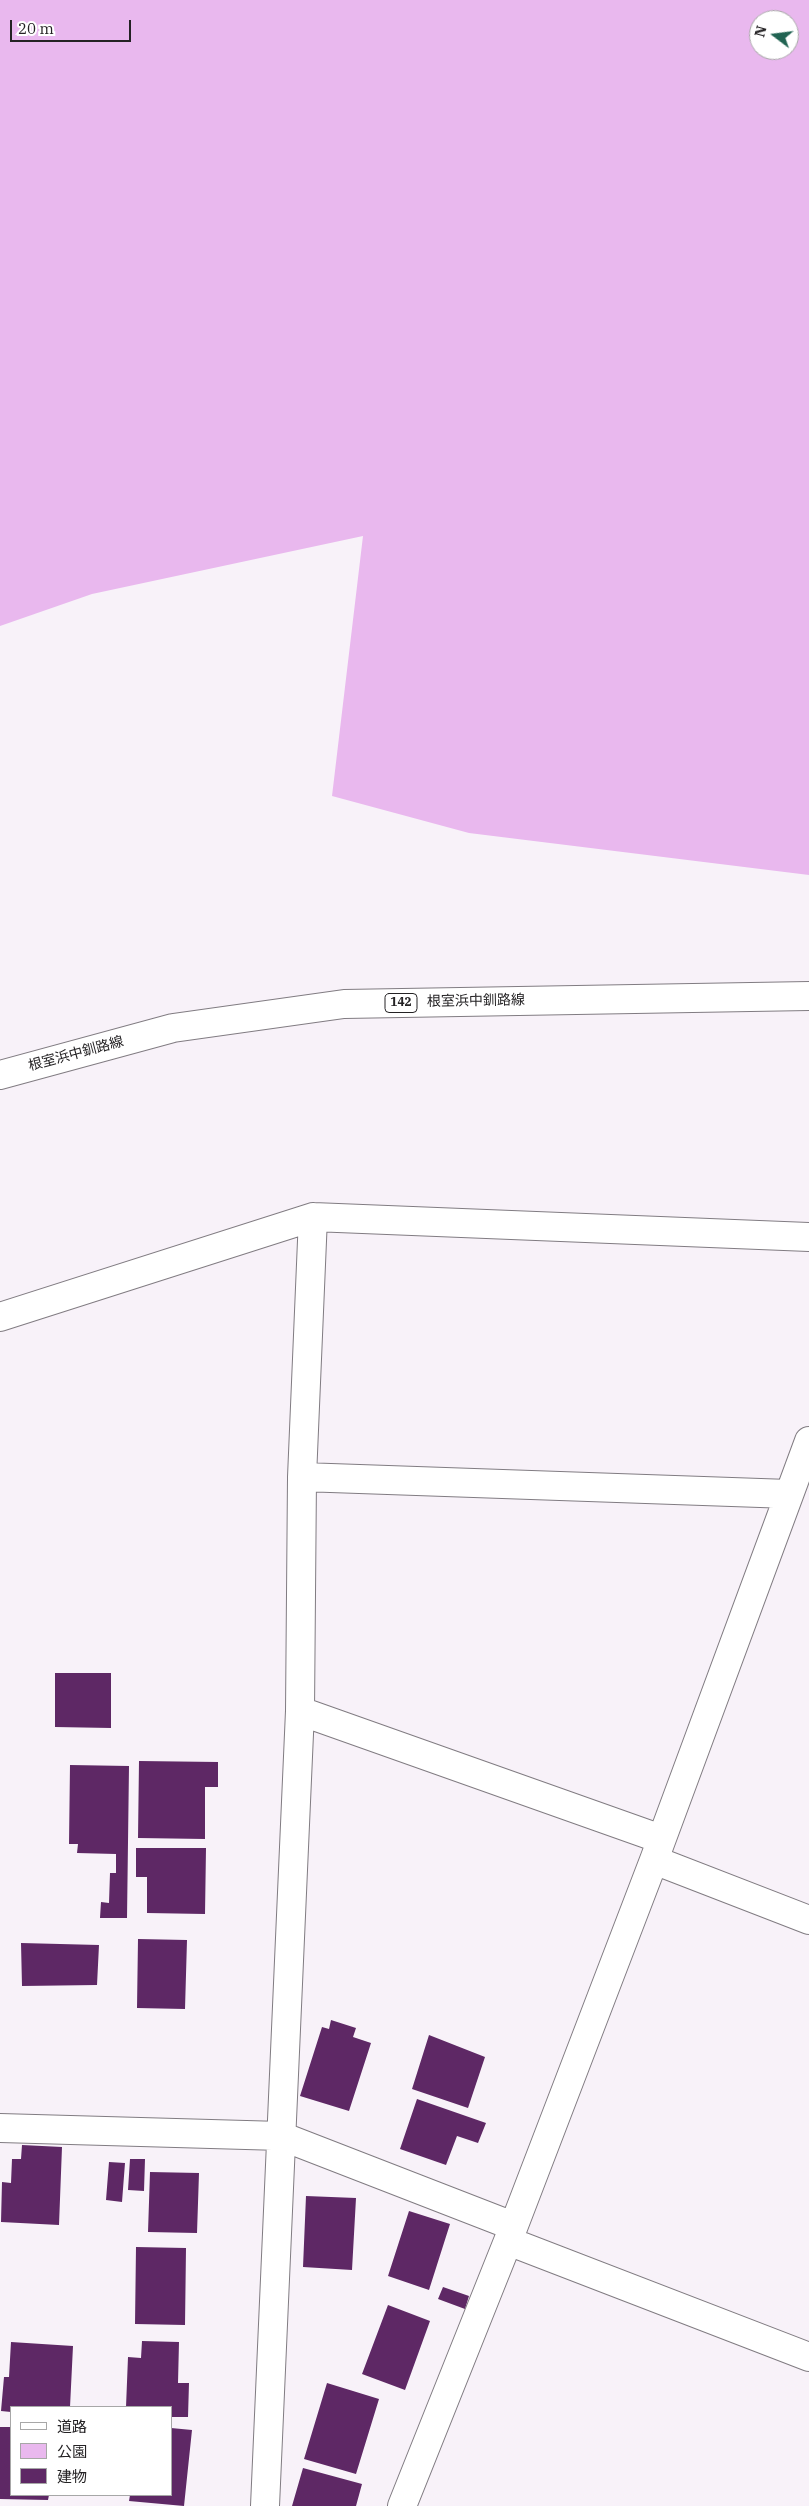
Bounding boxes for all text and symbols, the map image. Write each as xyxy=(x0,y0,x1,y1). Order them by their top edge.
scale bar xyxy=(12,10,134,42)
north arrow xyxy=(749,10,799,60)
text: 20 m xyxy=(18,19,54,38)
text: N xyxy=(750,24,771,39)
street label: 根室浜中釧路線 xyxy=(427,992,525,1010)
road number: 142 xyxy=(385,994,417,1012)
street label: 根室浜中釧路線 xyxy=(26,1033,126,1075)
legend xyxy=(10,2406,172,2496)
text: 道路 xyxy=(57,2417,87,2436)
text: 公園 xyxy=(57,2442,87,2461)
text: 建物 xyxy=(57,2467,87,2486)

